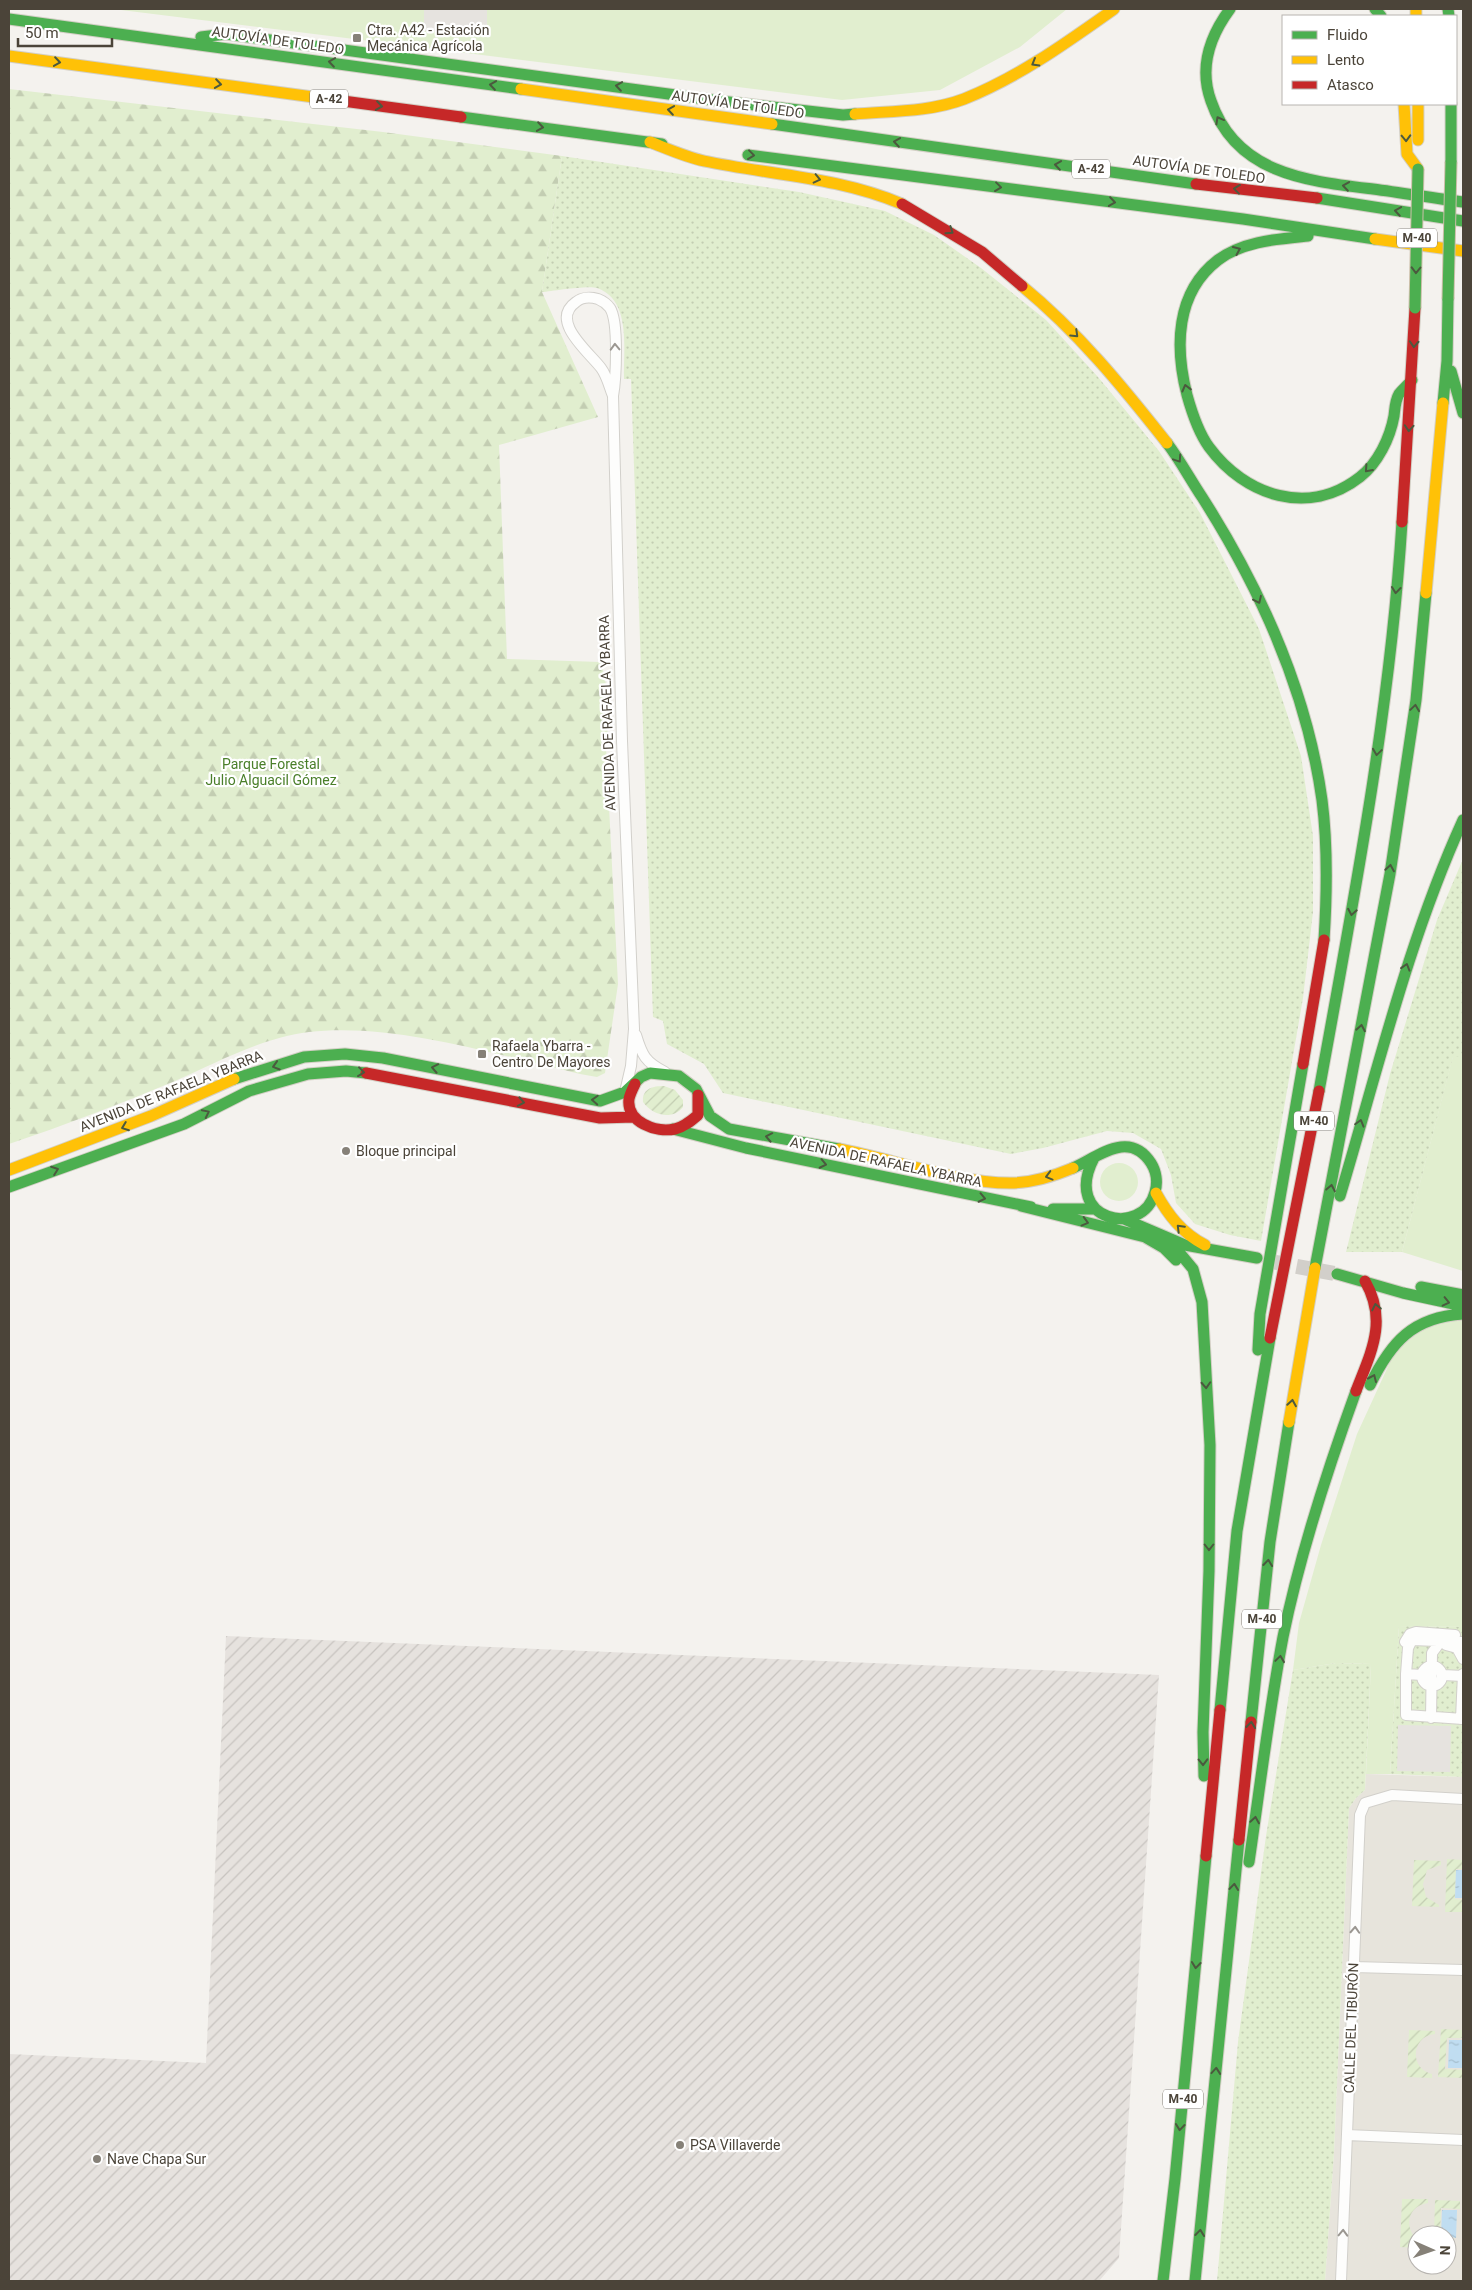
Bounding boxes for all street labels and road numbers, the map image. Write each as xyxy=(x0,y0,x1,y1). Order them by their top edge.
street label: AUTOVÍA DE TOLEDO xyxy=(211,22,345,57)
street label: AUTOVÍA DE TOLEDO xyxy=(671,86,805,121)
road number: A-42 xyxy=(310,90,348,108)
street label: AUTOVÍA DE TOLEDO xyxy=(1132,151,1266,186)
road number: A-42 xyxy=(1072,160,1110,178)
road number: M-40 xyxy=(1397,228,1437,248)
street label: AVENIDA DE RAFAELA YBARRA xyxy=(596,615,618,811)
street label: AVENIDA DE RAFAELA YBARRA xyxy=(77,1047,265,1135)
road number: M-40 xyxy=(1294,1112,1334,1130)
street label: AVENIDA DE RAFAELA YBARRA xyxy=(789,1134,983,1190)
road number: M-40 xyxy=(1242,1610,1282,1628)
street label: CALLE DEL TIBURÓN xyxy=(1340,1962,1361,2094)
road number: M-40 xyxy=(1163,2090,1203,2108)

